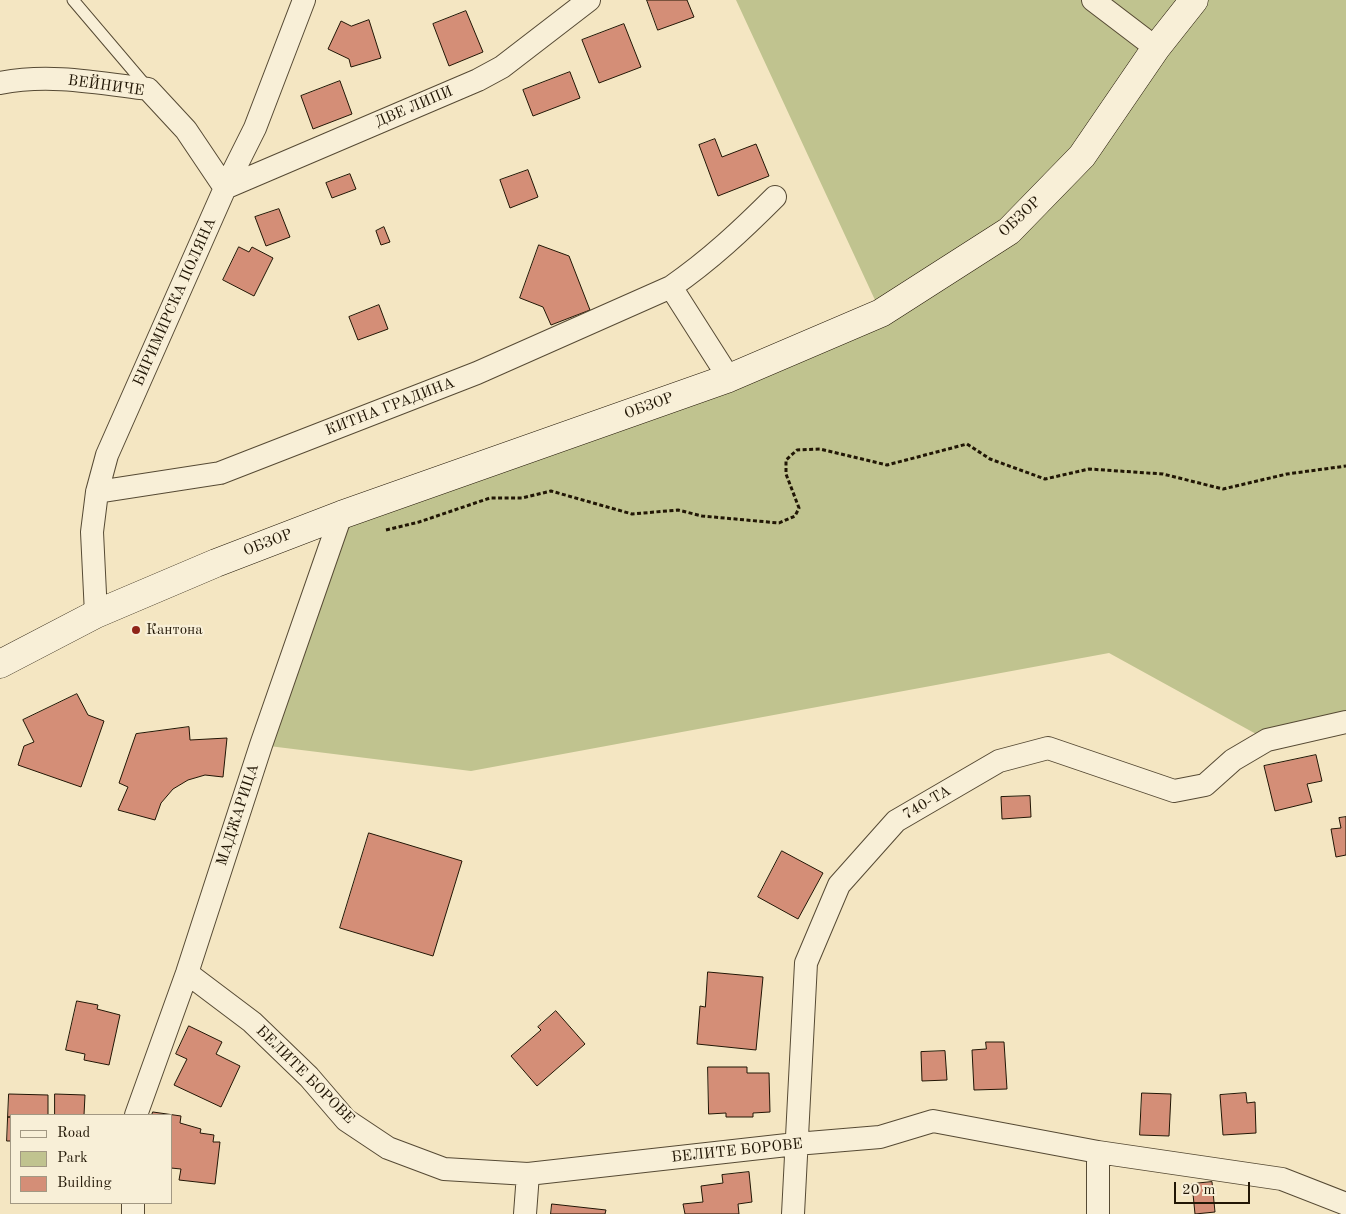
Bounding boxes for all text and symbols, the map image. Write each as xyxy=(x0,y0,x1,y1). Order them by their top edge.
street label: ВЕЙНИЧЕ xyxy=(67,72,145,100)
street label: ДВЕ ЛИПИ xyxy=(372,83,456,131)
street label: ОБЗОР xyxy=(995,193,1045,241)
street label: БИРИМИРСКА ПОЛЯНА xyxy=(130,215,220,389)
street label: КИТНА ГРАДИНА xyxy=(323,374,457,440)
street label: ОБЗОР xyxy=(622,389,676,423)
street label: ОБЗОР xyxy=(241,525,295,561)
place label: Кантона xyxy=(146,621,203,639)
marker: Кантона xyxy=(130,624,142,636)
street label: МАДЖАРИЦА xyxy=(213,762,263,868)
street label: 740-ТА xyxy=(900,782,954,824)
street label: БЕЛИТЕ БОРОВЕ xyxy=(252,1022,358,1128)
legend xyxy=(10,1114,172,1204)
text: Road xyxy=(57,1126,90,1141)
street label: БЕЛИТЕ БОРОВЕ xyxy=(670,1135,804,1167)
text: Park xyxy=(57,1151,88,1166)
scale bar xyxy=(1176,1172,1252,1204)
text: Building xyxy=(57,1176,112,1191)
text: 20 m xyxy=(1182,1183,1216,1198)

